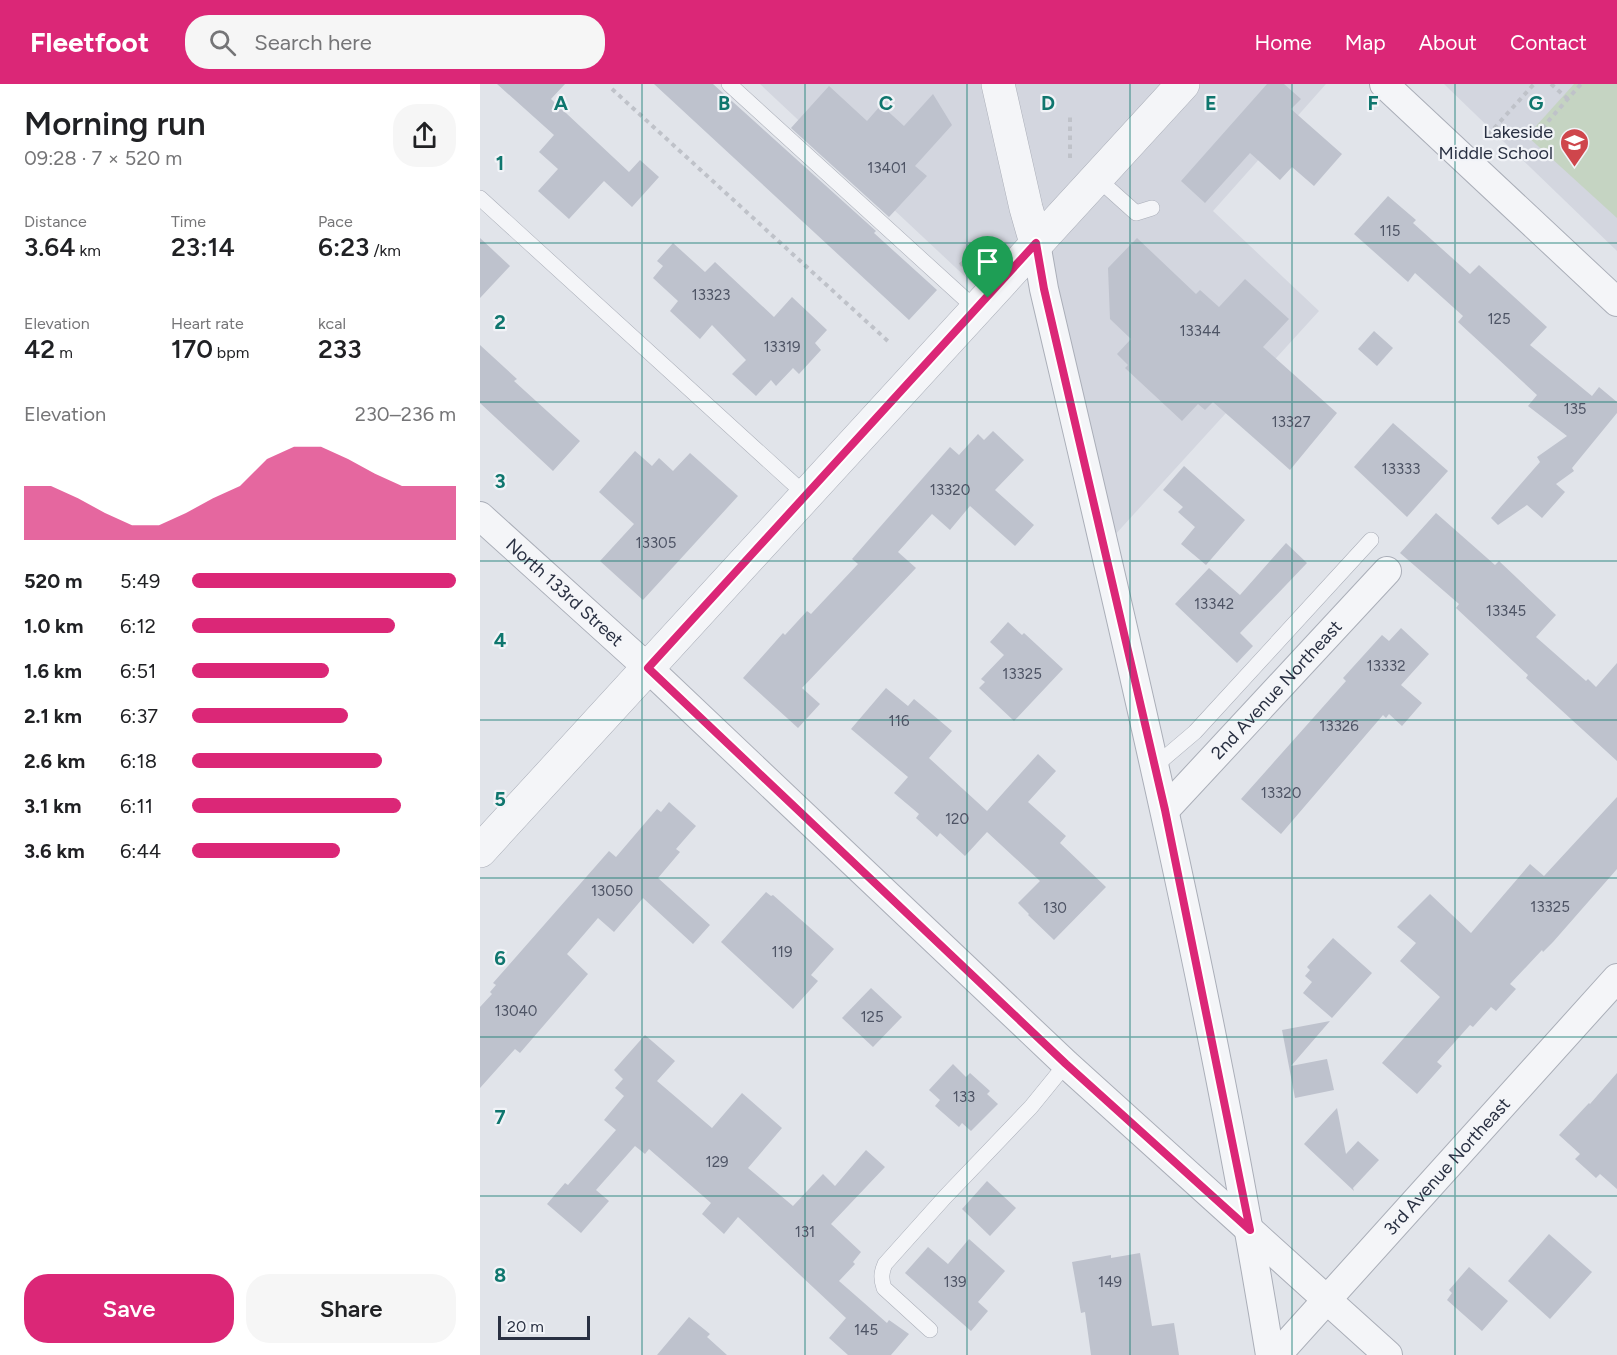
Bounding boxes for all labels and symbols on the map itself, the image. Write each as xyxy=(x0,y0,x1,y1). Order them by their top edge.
text: A xyxy=(554,91,569,115)
text: B xyxy=(718,91,730,115)
text: C xyxy=(879,91,893,115)
text: D xyxy=(1041,91,1055,115)
text: E xyxy=(1205,91,1217,115)
text: F xyxy=(1367,91,1379,115)
text: G xyxy=(1529,91,1544,115)
place label: Lakeside Middle School xyxy=(1439,121,1553,164)
school or university icon: Lakeside Middle School xyxy=(1558,126,1590,168)
text: 1 xyxy=(496,151,504,175)
house number: 13401 xyxy=(867,159,907,177)
house number: 115 xyxy=(1379,222,1401,240)
pin xyxy=(962,236,1013,298)
house number: 13323 xyxy=(691,286,731,304)
text: 2 xyxy=(494,310,506,334)
house number: 125 xyxy=(1487,310,1511,328)
house number: 13344 xyxy=(1179,322,1221,340)
house number: 13319 xyxy=(763,338,801,356)
house number: 135 xyxy=(1564,400,1586,418)
house number: 13327 xyxy=(1272,413,1310,431)
house number: 13333 xyxy=(1382,460,1420,478)
text: 3 xyxy=(494,469,506,493)
house number: 13320 xyxy=(930,481,970,499)
street label: North 133rd Street xyxy=(501,534,628,651)
house number: 13305 xyxy=(636,534,676,552)
house number: 13342 xyxy=(1194,595,1234,613)
house number: 13345 xyxy=(1486,602,1526,620)
street label: 2nd Avenue Northeast xyxy=(1207,616,1347,764)
text: 4 xyxy=(494,628,507,652)
house number: 13332 xyxy=(1366,657,1406,675)
house number: 13325 xyxy=(1002,665,1042,683)
house number: 116 xyxy=(889,712,910,730)
house number: 13326 xyxy=(1319,717,1359,735)
house number: 13320 xyxy=(1261,784,1301,802)
text: 5 xyxy=(494,787,506,811)
house number: 120 xyxy=(945,810,969,828)
house number: 13050 xyxy=(591,882,633,900)
house number: 13325 xyxy=(1530,898,1570,916)
house number: 130 xyxy=(1043,899,1067,917)
house number: 119 xyxy=(772,943,792,961)
text: 6 xyxy=(494,946,506,970)
house number: 13040 xyxy=(495,1002,537,1020)
house number: 125 xyxy=(860,1008,884,1026)
house number: 133 xyxy=(953,1088,975,1106)
street label: 3rd Avenue Northeast xyxy=(1379,1093,1515,1240)
text: 7 xyxy=(494,1105,506,1129)
house number: 129 xyxy=(705,1153,729,1171)
house number: 131 xyxy=(795,1223,815,1241)
text: 8 xyxy=(494,1263,506,1287)
house number: 139 xyxy=(944,1273,966,1291)
house number: 149 xyxy=(1098,1273,1122,1291)
scale bar xyxy=(498,1313,590,1340)
house number: 145 xyxy=(854,1321,878,1339)

